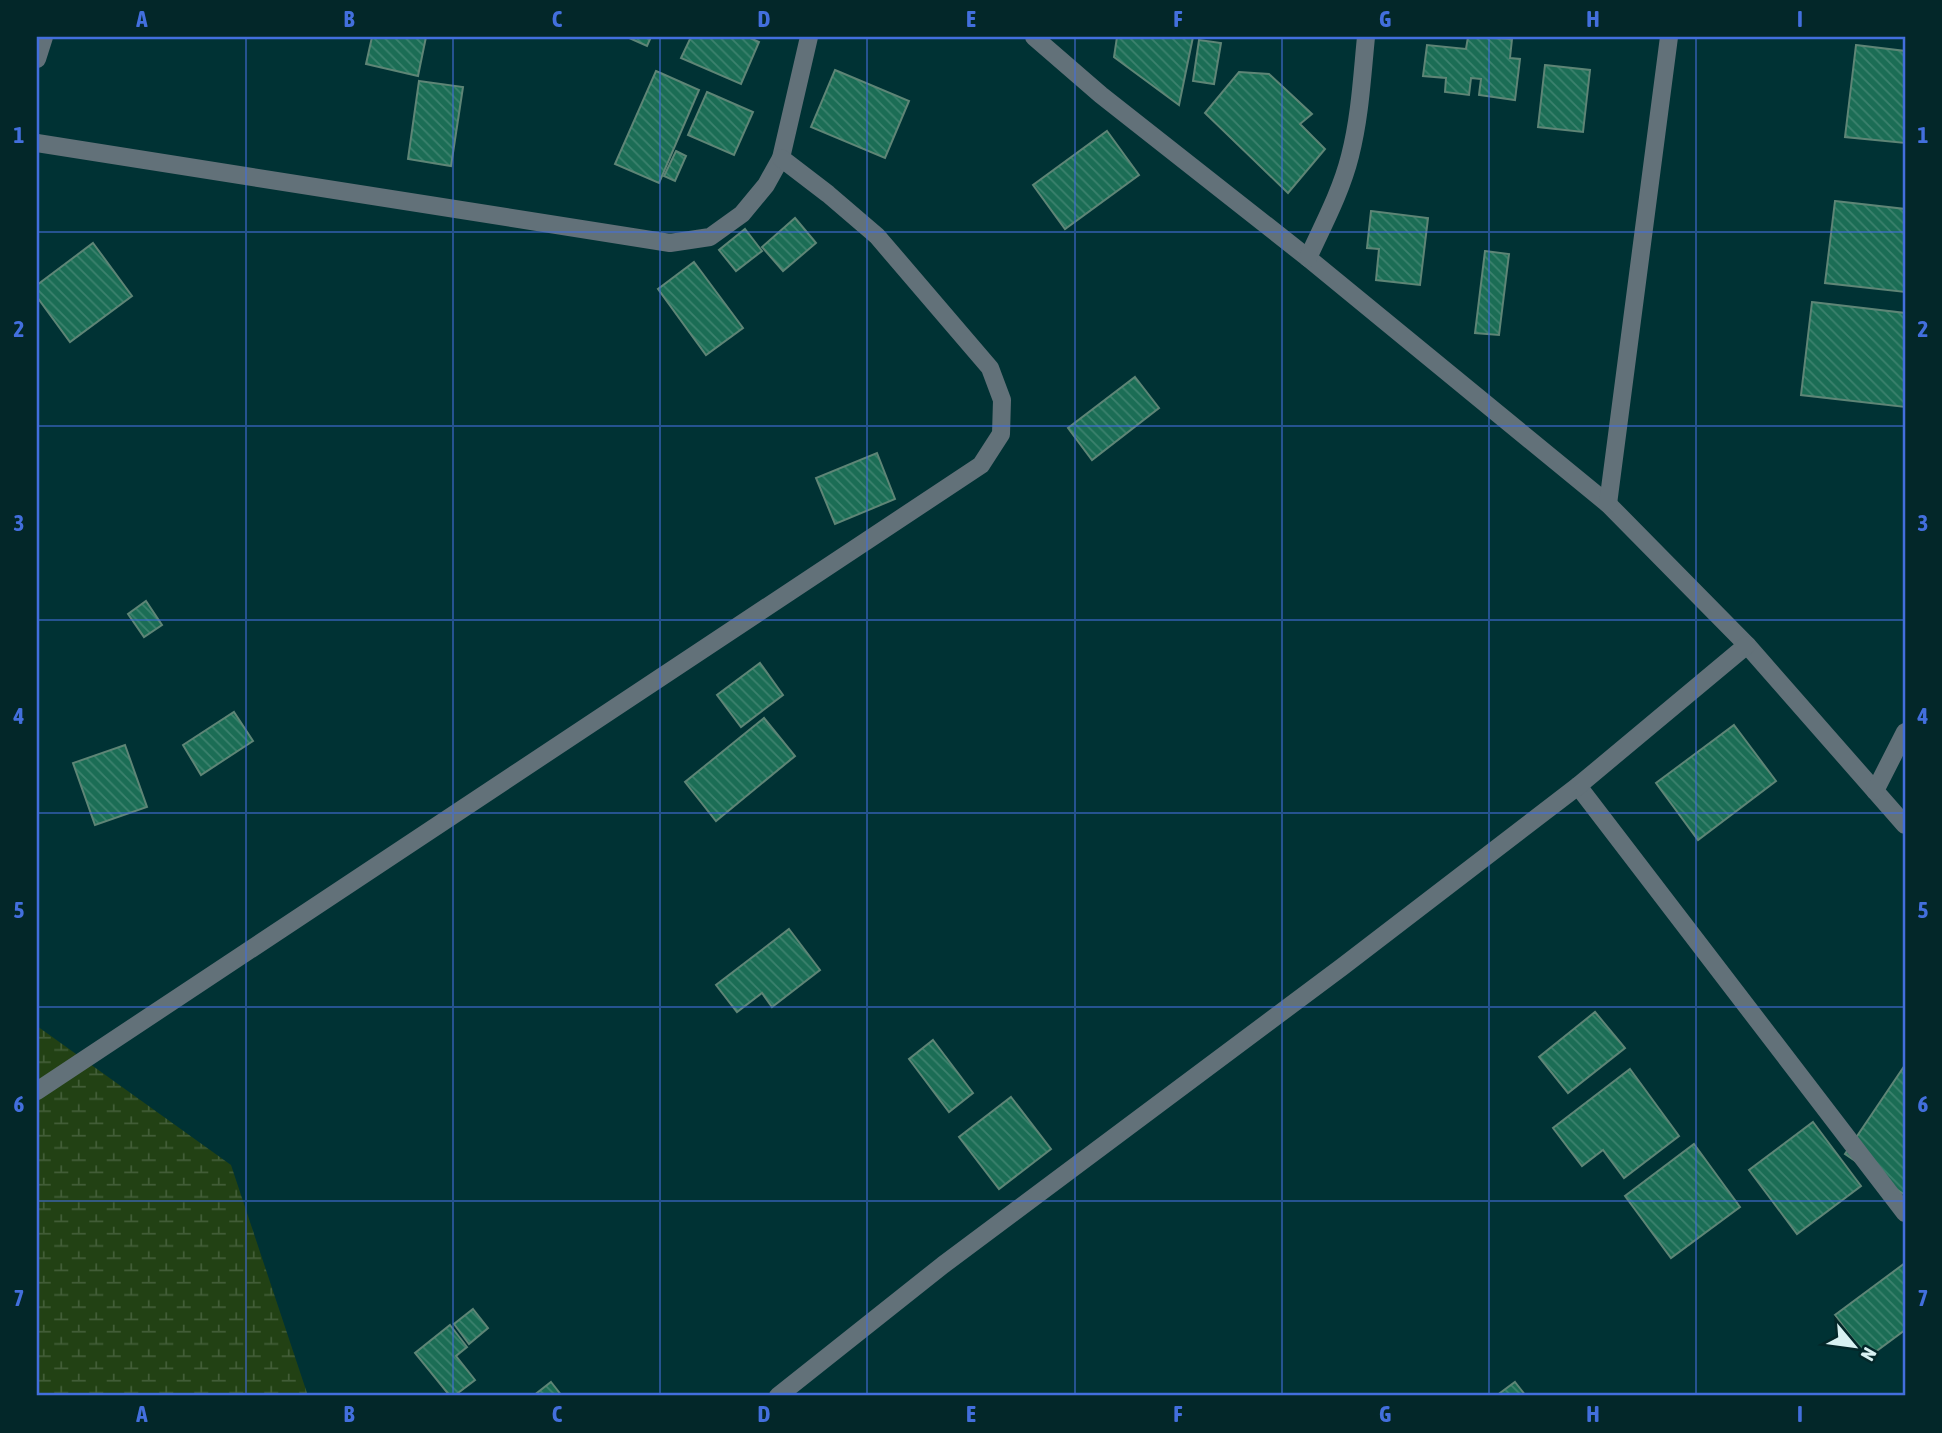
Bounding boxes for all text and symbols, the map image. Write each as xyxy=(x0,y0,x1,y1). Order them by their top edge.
text: A xyxy=(135,6,148,32)
text: B xyxy=(344,6,355,32)
text: C xyxy=(552,6,563,32)
text: D xyxy=(758,6,771,32)
text: E xyxy=(966,6,976,32)
text: F xyxy=(1173,6,1183,32)
text: G xyxy=(1379,6,1391,32)
text: H xyxy=(1586,6,1600,32)
text: I xyxy=(1797,6,1803,32)
text: 1 xyxy=(14,122,25,148)
text: 1 xyxy=(1918,122,1929,148)
text: 2 xyxy=(14,316,24,342)
text: 2 xyxy=(1918,316,1928,342)
text: 3 xyxy=(14,510,24,536)
text: 3 xyxy=(1918,510,1928,536)
text: 4 xyxy=(13,703,25,729)
text: 4 xyxy=(1917,703,1929,729)
text: 5 xyxy=(14,897,25,923)
text: 5 xyxy=(1918,897,1929,923)
text: 6 xyxy=(14,1091,25,1117)
text: 6 xyxy=(1918,1091,1929,1117)
text: 7 xyxy=(14,1285,24,1311)
text: 7 xyxy=(1918,1285,1928,1311)
north arrow xyxy=(1820,1310,1890,1380)
text: N xyxy=(1857,1344,1881,1364)
text: A xyxy=(135,1401,148,1427)
text: B xyxy=(344,1401,355,1427)
text: C xyxy=(552,1401,563,1427)
text: D xyxy=(758,1401,771,1427)
text: E xyxy=(966,1401,976,1427)
text: F xyxy=(1173,1401,1183,1427)
text: G xyxy=(1379,1401,1391,1427)
text: H xyxy=(1586,1401,1600,1427)
text: I xyxy=(1797,1401,1803,1427)

